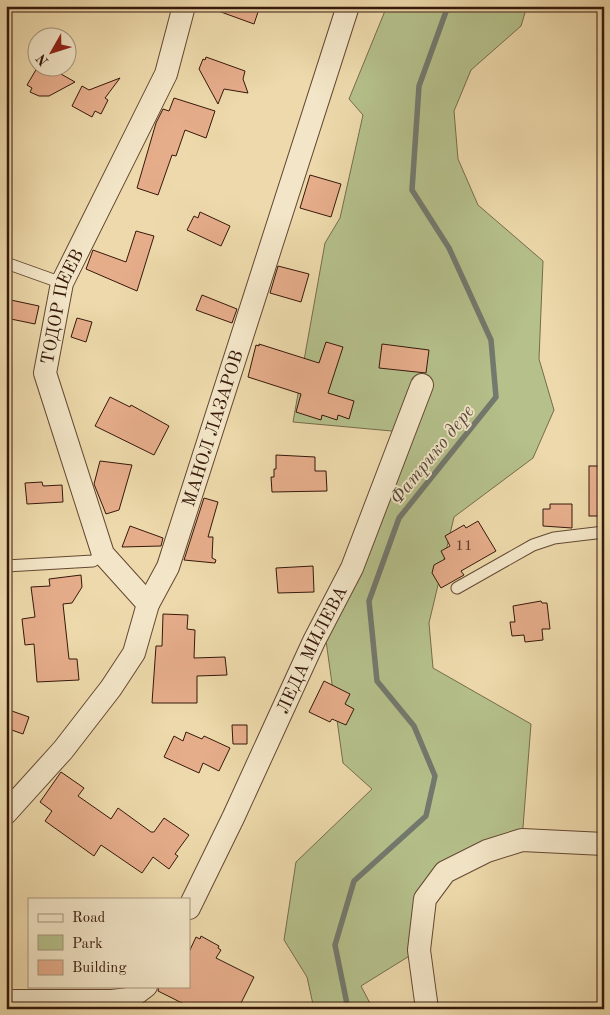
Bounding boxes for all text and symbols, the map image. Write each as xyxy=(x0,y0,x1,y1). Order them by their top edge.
north arrow xyxy=(28,28,78,78)
text: N xyxy=(34,51,51,68)
street label: ТОДОР ПЕЕВ xyxy=(39,247,87,366)
street label: МАНОЛ ЛАЗАРОВ xyxy=(180,348,247,509)
water label: Фатрико дере xyxy=(387,402,479,509)
house number: 11 xyxy=(455,539,473,554)
street label: ЛЕДА МИЛЕВА xyxy=(274,583,351,717)
legend xyxy=(28,898,190,988)
text: Road xyxy=(72,911,106,926)
text: Park xyxy=(72,937,103,952)
text: Building xyxy=(72,961,127,976)

